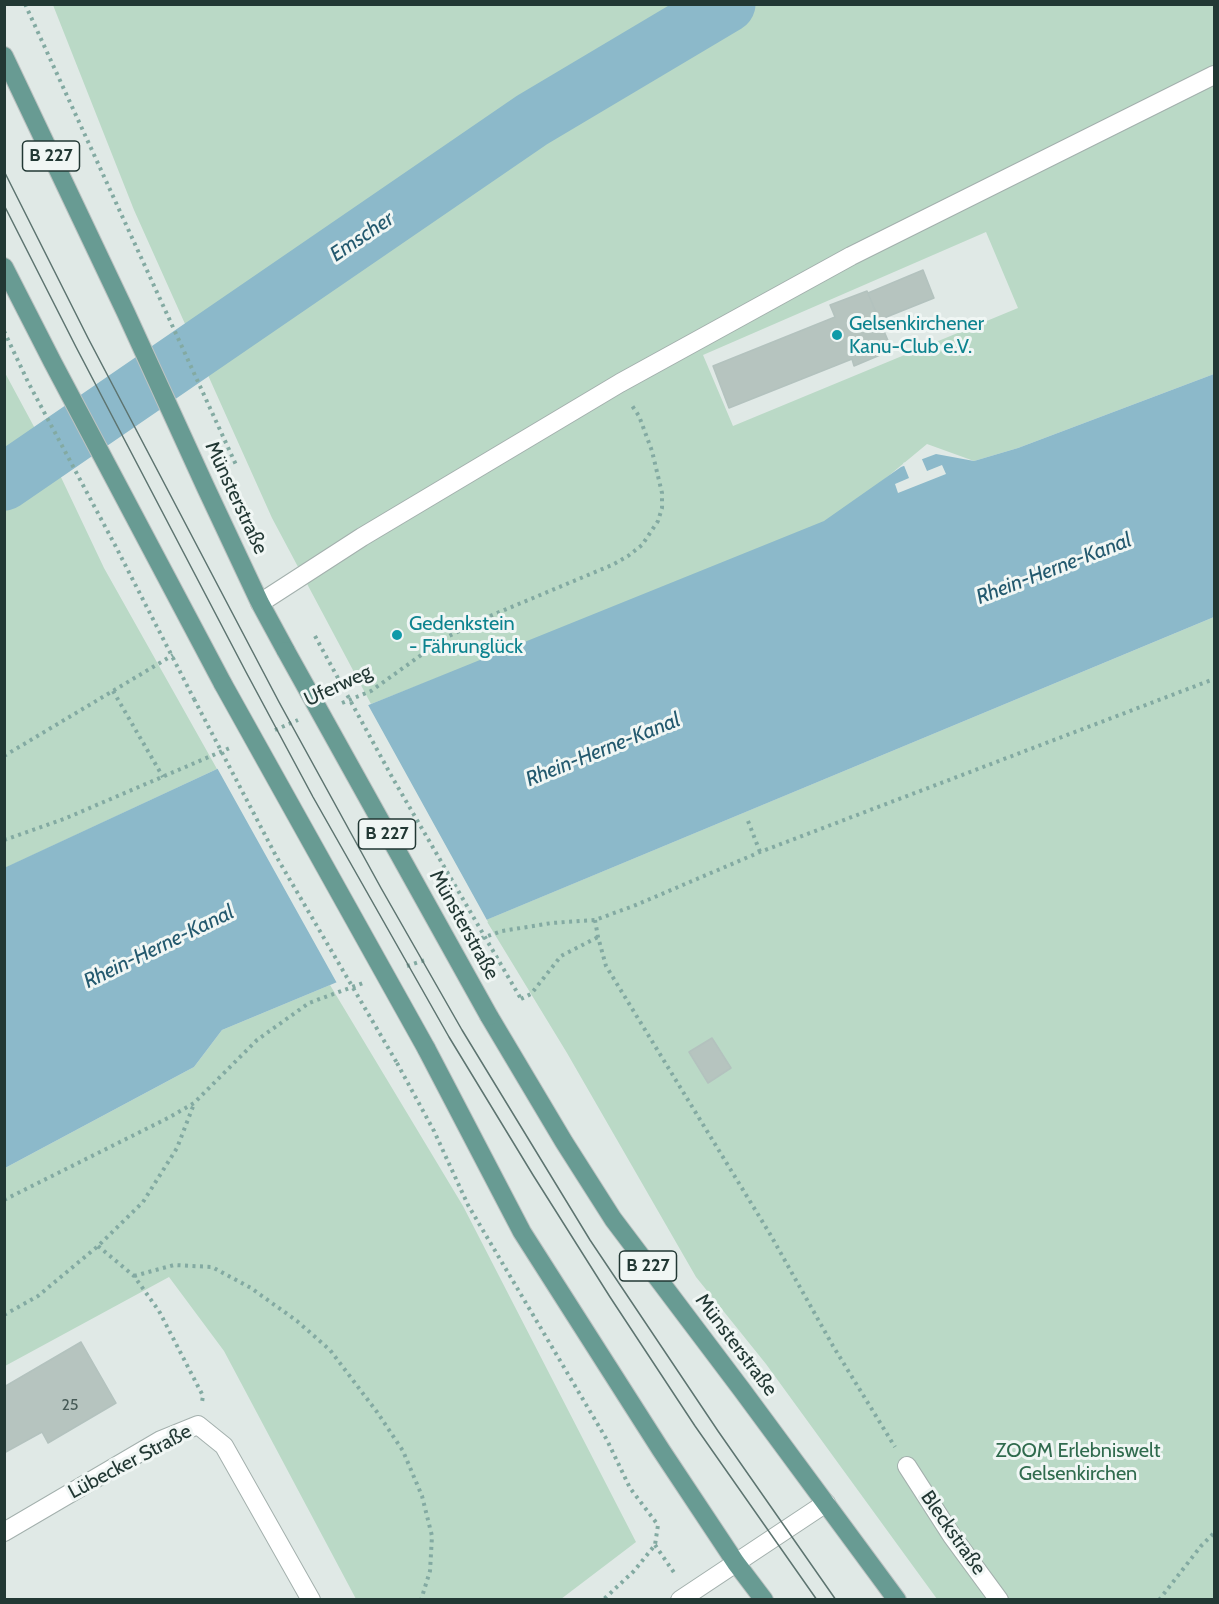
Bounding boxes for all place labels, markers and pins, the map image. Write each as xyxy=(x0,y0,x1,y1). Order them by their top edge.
place label: Gelsenkirchener Kanu-Club e.V. xyxy=(849,312,984,359)
marker: Gelsenkirchener Kanu-Club e.V. xyxy=(830,328,844,342)
place label: Gedenkstein - Fährunglück xyxy=(409,612,523,659)
marker: Gedenkstein - Fährunglück xyxy=(390,628,404,642)

